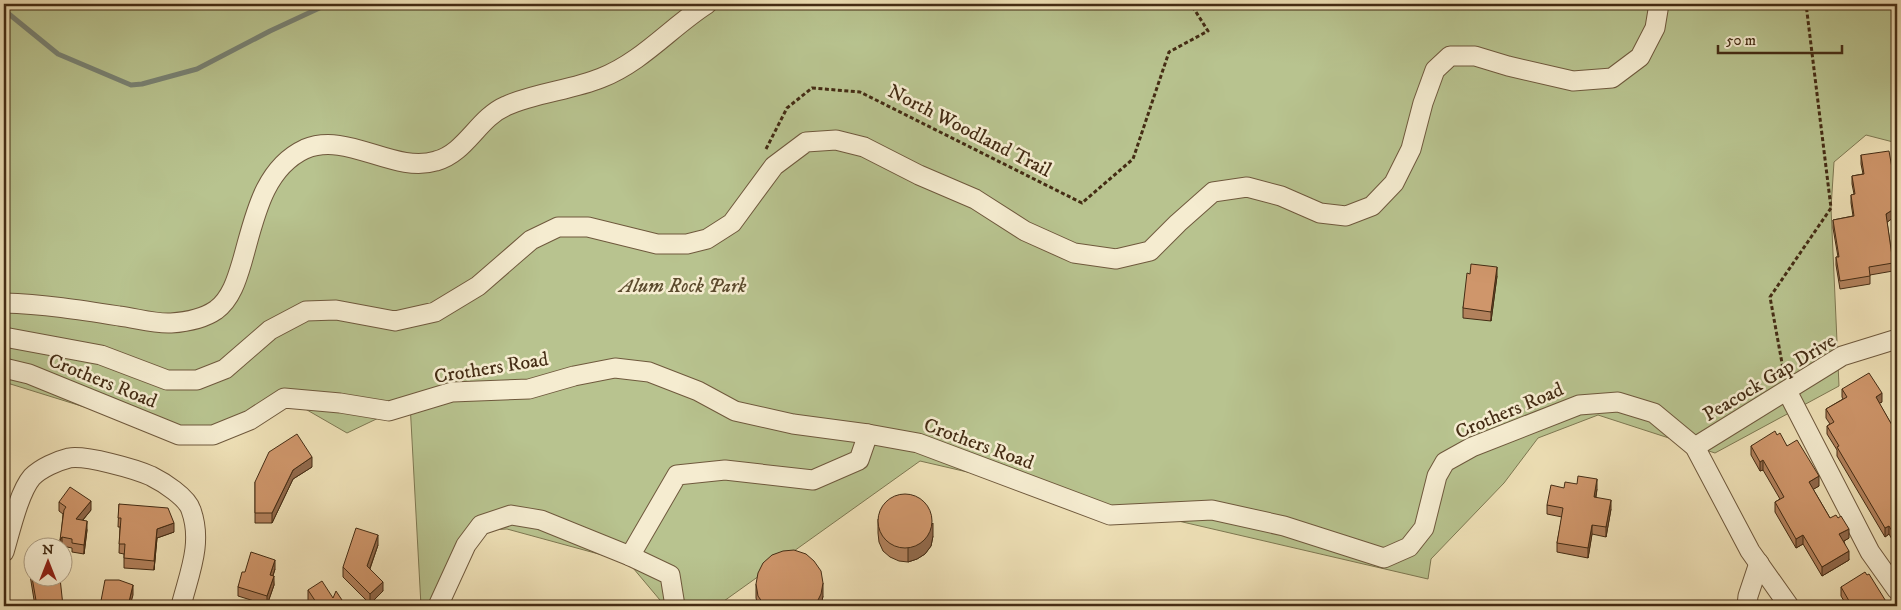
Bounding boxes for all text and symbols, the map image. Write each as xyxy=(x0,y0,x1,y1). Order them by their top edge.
scale bar xyxy=(1718,22,1842,54)
text: 50 m xyxy=(1726,31,1756,50)
street label: North Woodland Trail xyxy=(883,79,1055,183)
park label: Alum Rock Park xyxy=(618,274,747,299)
street label: Peacock Gap Drive xyxy=(1699,329,1841,428)
street label: Crothers Road xyxy=(432,347,550,390)
street label: Crothers Road xyxy=(44,348,161,415)
street label: Crothers Road xyxy=(1452,377,1568,445)
street label: Crothers Road xyxy=(920,413,1037,476)
north arrow xyxy=(22,538,72,588)
text: N xyxy=(42,541,54,559)

